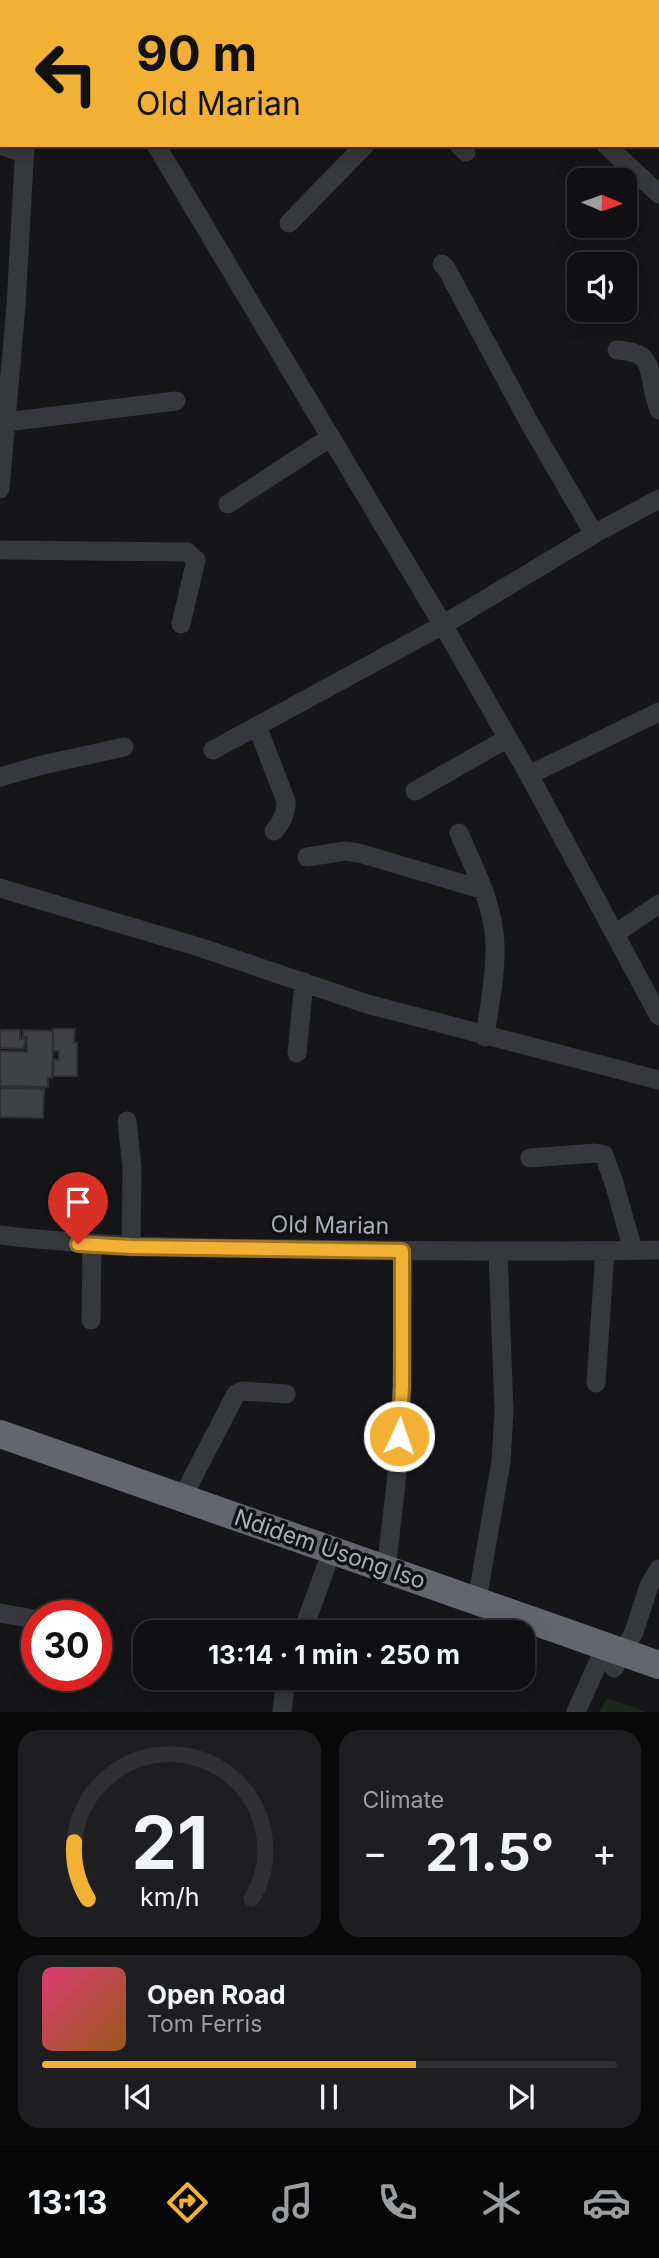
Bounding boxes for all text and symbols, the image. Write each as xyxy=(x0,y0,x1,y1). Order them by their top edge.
text: 90 m xyxy=(136,24,257,83)
icon: left xyxy=(21,28,112,119)
text: Old Marian xyxy=(136,84,301,123)
north arrow xyxy=(567,168,637,238)
map controls xyxy=(567,168,637,322)
button: sound xyxy=(567,252,637,322)
pin xyxy=(48,1172,108,1244)
icon: arrive xyxy=(59,1183,97,1221)
street label: Old Marian xyxy=(271,1210,389,1240)
position arrow xyxy=(362,1399,436,1473)
street label: Ndidem Usong Iso xyxy=(231,1503,429,1595)
speed limit sign: 30 xyxy=(21,1600,112,1691)
text: 13:14 · 1 min · 250 m xyxy=(208,1639,460,1670)
text: Climate xyxy=(363,1786,444,1814)
text: 21 xyxy=(131,1799,208,1888)
text: 21.5° xyxy=(425,1821,554,1884)
text: − xyxy=(363,1829,388,1875)
text: + xyxy=(592,1829,617,1875)
text: km/h xyxy=(140,1882,199,1912)
text: Open Road xyxy=(147,1979,286,2010)
text: Tom Ferris xyxy=(147,2010,262,2038)
icon: previous xyxy=(119,2078,157,2116)
icon: pause xyxy=(310,2078,348,2116)
icon: next xyxy=(502,2078,540,2116)
icon: directions xyxy=(163,2178,212,2227)
icon: music xyxy=(268,2178,317,2227)
icon: phone xyxy=(373,2178,422,2227)
icon: climate xyxy=(477,2178,526,2227)
icon: car xyxy=(582,2178,631,2227)
text: 13:13 xyxy=(28,2183,107,2222)

